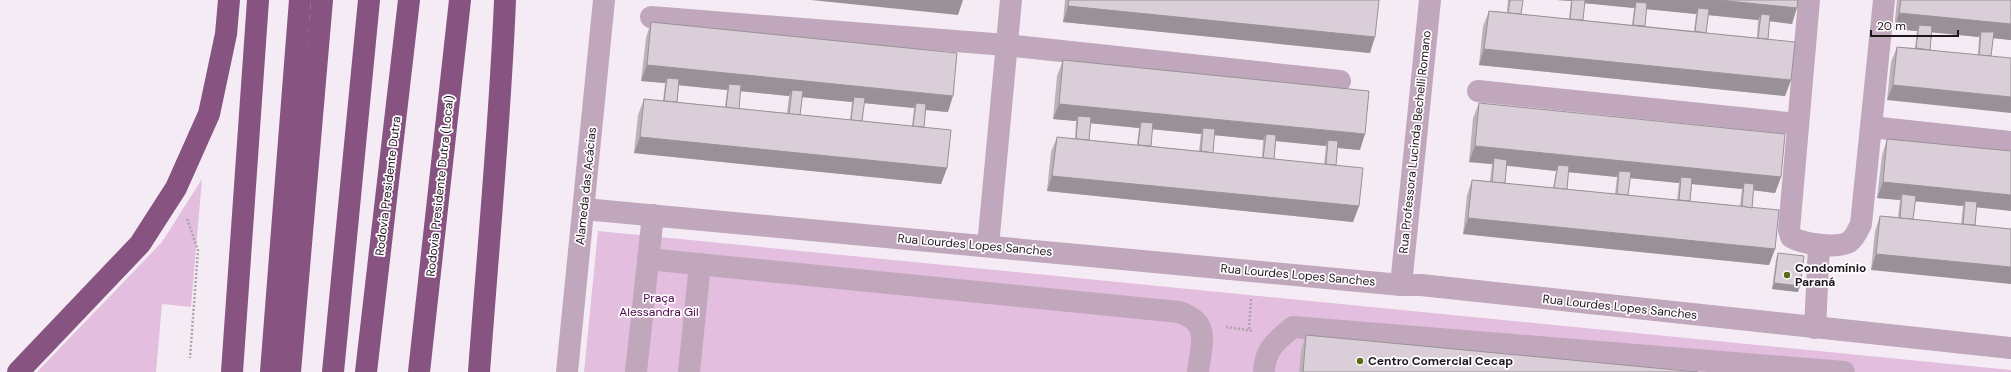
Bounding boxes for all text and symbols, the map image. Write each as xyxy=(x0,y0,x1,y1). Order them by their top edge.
scale bar xyxy=(1871,12,1958,38)
text: 20 m xyxy=(1877,18,1906,34)
street label: Rua Professora Lucinda Bechelli Romano xyxy=(1395,30,1435,254)
street label: Rodovia Presidente Dutra (Local) xyxy=(423,95,457,277)
street label: Rodovia Presidente Dutra xyxy=(371,115,405,257)
street label: Alameda das Acácias xyxy=(572,126,600,246)
street label: Rua Lourdes Lopes Sanches xyxy=(897,230,1053,260)
street label: Rua Lourdes Lopes Sanches xyxy=(1220,260,1376,290)
place label: Condomínio Paraná xyxy=(1795,260,1866,290)
marker: Condomínio Paraná xyxy=(1782,270,1792,280)
park label: Praça Alessandra Gil xyxy=(619,290,699,320)
street label: Rua Lourdes Lopes Sanches xyxy=(1542,291,1698,323)
place label: Centro Comercial Cecap xyxy=(1368,353,1513,369)
marker: Centro Comercial Cecap xyxy=(1355,356,1365,366)

